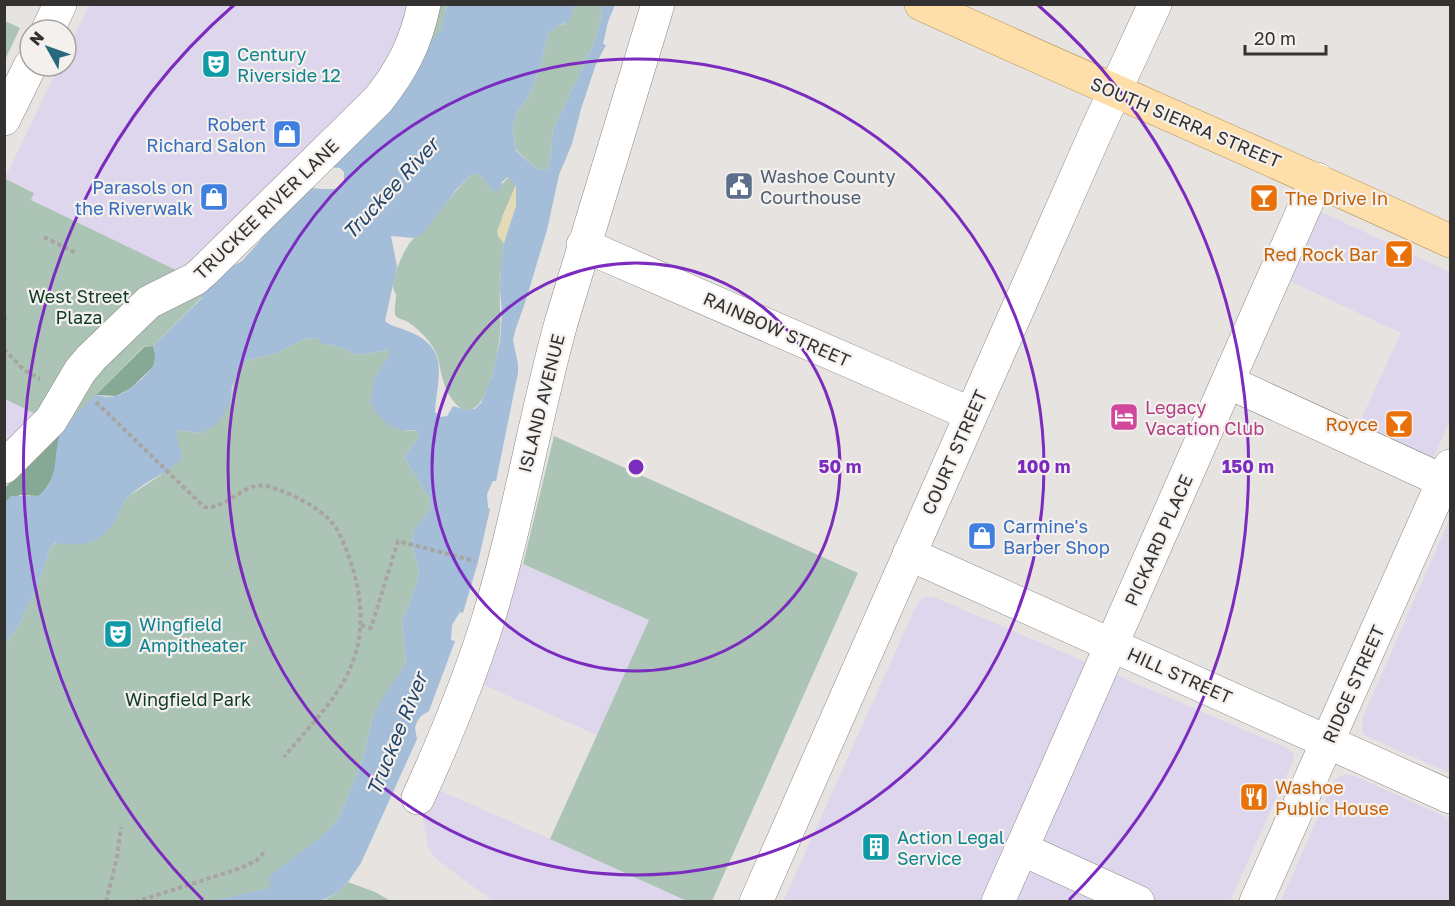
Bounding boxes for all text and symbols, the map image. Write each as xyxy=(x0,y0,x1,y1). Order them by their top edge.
north arrow xyxy=(18,18,78,78)
scale bar xyxy=(1245,18,1326,56)
text: N xyxy=(25,27,48,49)
text: 20 m xyxy=(1254,27,1296,49)
place label: Century Riverside 12 xyxy=(237,43,341,86)
theatre icon: Century Riverside 12 xyxy=(200,48,232,80)
street label: SOUTH SIERRA STREET xyxy=(1088,72,1284,172)
place label: Robert Richard Salon xyxy=(146,113,266,156)
shop icon: Robert Richard Salon xyxy=(271,118,303,150)
water label: Truckee River xyxy=(337,130,445,244)
street label: TRUCKEE RIVER LANE xyxy=(189,134,343,284)
place label: Washoe County Courthouse xyxy=(760,165,896,208)
public building icon: Washoe County Courthouse xyxy=(723,170,755,202)
place label: Parasols on the Riverwalk xyxy=(75,176,193,219)
shop icon: Parasols on the Riverwalk xyxy=(198,181,230,213)
bar icon: The Drive In xyxy=(1248,182,1280,214)
place label: The Drive In xyxy=(1285,187,1388,209)
bar icon: Red Rock Bar xyxy=(1383,238,1415,270)
place label: Red Rock Bar xyxy=(1263,243,1378,265)
park label: West Street Plaza xyxy=(28,285,130,328)
street label: RAINBOW STREET xyxy=(700,287,854,371)
street label: ISLAND AVENUE xyxy=(513,331,569,475)
street label: COURT STREET xyxy=(917,386,991,518)
place label: Legacy Vacation Club xyxy=(1145,396,1264,439)
hotel icon: Legacy Vacation Club xyxy=(1108,401,1140,433)
bar icon: Royce xyxy=(1383,408,1415,440)
place label: Royce xyxy=(1326,413,1378,435)
text: 50 m xyxy=(819,455,861,477)
text: 100 m xyxy=(1018,455,1070,477)
text: 150 m xyxy=(1222,455,1274,477)
centre of rings xyxy=(626,457,646,477)
street label: PICKARD PLACE xyxy=(1119,471,1197,609)
place label: Carmine's Barber Shop xyxy=(1003,515,1110,558)
shop icon: Carmine's Barber Shop xyxy=(966,520,998,552)
place label: Wingfield Ampitheater xyxy=(139,613,246,656)
theatre icon: Wingfield Ampitheater xyxy=(102,618,134,650)
street label: RIDGE STREET xyxy=(1317,622,1389,746)
street label: HILL STREET xyxy=(1124,642,1236,708)
water label: Truckee River xyxy=(361,666,433,799)
park label: Wingfield Park xyxy=(125,688,251,710)
place label: Washoe Public House xyxy=(1275,776,1389,819)
restaurant icon: Washoe Public House xyxy=(1238,781,1270,813)
place label: Action Legal Service xyxy=(897,826,1005,869)
building icon: Action Legal Service xyxy=(860,831,892,863)

